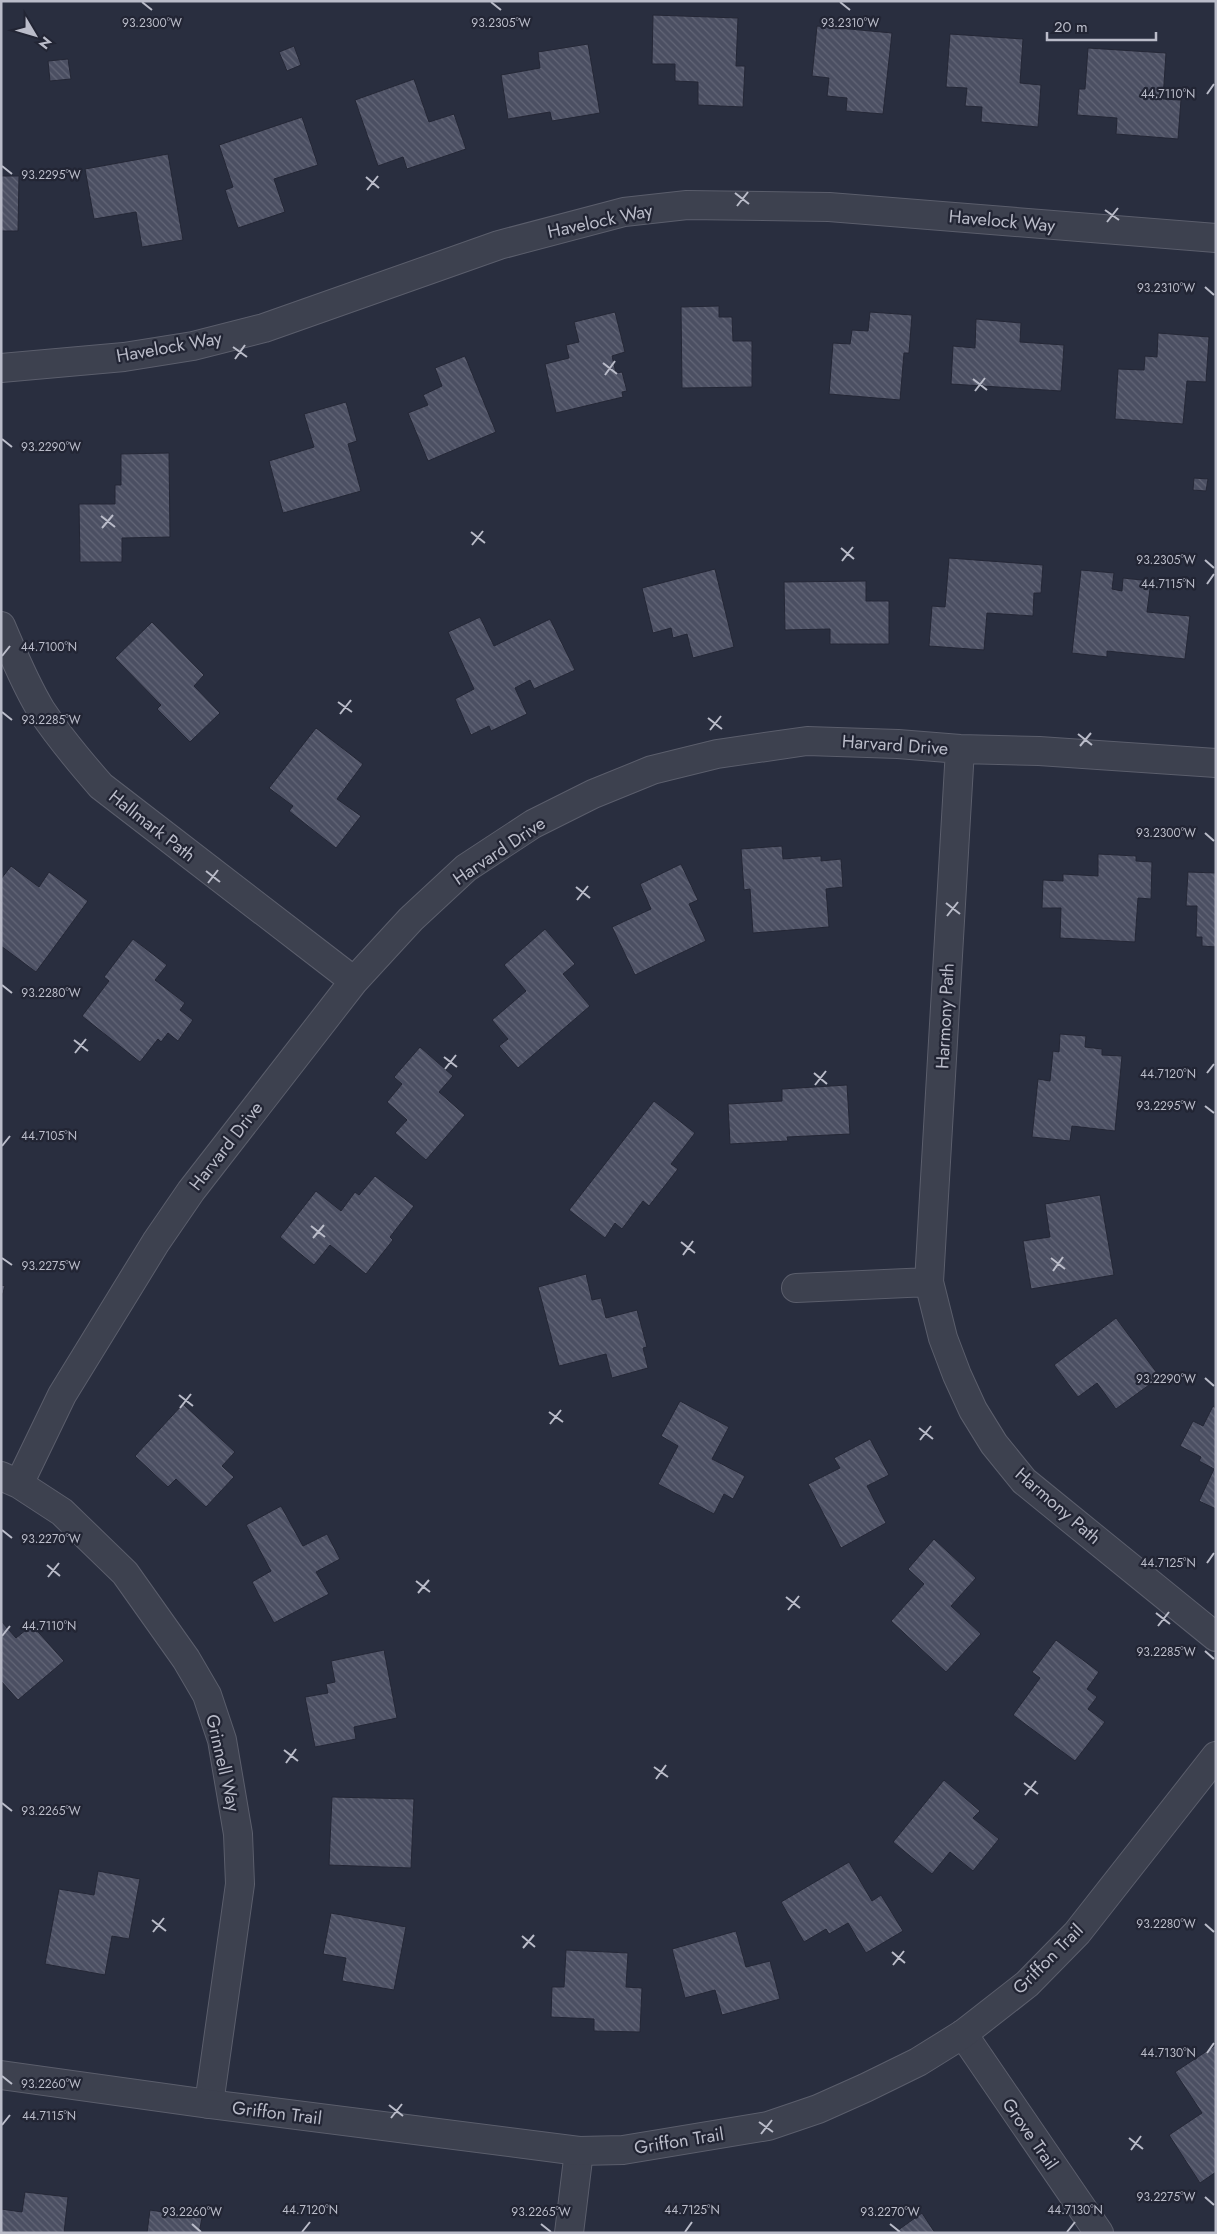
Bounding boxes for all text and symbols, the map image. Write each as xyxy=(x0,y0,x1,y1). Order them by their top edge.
north arrow xyxy=(10,10,60,60)
scale bar xyxy=(1047,10,1156,42)
text: 93.2300°W xyxy=(122,14,182,32)
text: 93.2305°W xyxy=(471,14,531,32)
text: 93.2310°W xyxy=(821,14,879,32)
text: 20 m xyxy=(1054,16,1088,38)
text: N xyxy=(34,32,57,54)
text: 44.7110°N xyxy=(1141,85,1195,103)
text: 93.2295°W xyxy=(21,166,81,184)
street label: Havelock Way xyxy=(545,197,655,245)
street label: Havelock Way xyxy=(948,203,1056,239)
text: 93.2310°W xyxy=(1137,279,1195,297)
street label: Havelock Way xyxy=(114,325,224,369)
text: 93.2290°W xyxy=(21,438,81,456)
text: 93.2305°W xyxy=(1136,551,1196,569)
text: 44.7115°N xyxy=(1141,575,1195,593)
text: 44.7100°N xyxy=(21,638,77,656)
text: 93.2285°W xyxy=(21,711,81,729)
street label: Harvard Drive xyxy=(841,728,949,762)
street label: Hallmark Path xyxy=(103,784,201,868)
street label: Harvard Drive xyxy=(448,810,550,892)
text: 93.2300°W xyxy=(1136,824,1196,842)
street label: Harmony Path xyxy=(929,962,961,1070)
text: 93.2280°W xyxy=(21,984,81,1002)
text: 44.7120°N xyxy=(1140,1065,1196,1083)
street label: Harvard Drive xyxy=(183,1096,269,1196)
text: 93.2295°W xyxy=(1136,1097,1196,1115)
text: 44.7105°N xyxy=(21,1127,77,1145)
text: 93.2275°W xyxy=(22,1257,81,1275)
text: 93.2290°W xyxy=(1136,1370,1196,1388)
street label: Harmony Path xyxy=(1009,1461,1107,1551)
text: 93.2270°W xyxy=(21,1530,81,1548)
text: 44.7125°N xyxy=(1140,1554,1196,1572)
text: 44.7110°N xyxy=(22,1617,76,1635)
text: 93.2285°W xyxy=(1136,1643,1196,1661)
street label: Grinnell Way xyxy=(199,1712,247,1814)
text: 93.2265°W xyxy=(21,1802,81,1820)
text: 93.2280°W xyxy=(1136,1915,1196,1933)
street label: Griffon Trail xyxy=(1007,1918,1089,2000)
text: 44.7130°N xyxy=(1140,2044,1196,2062)
text: 93.2260°W xyxy=(21,2075,81,2093)
street label: Grove Trail xyxy=(996,2093,1064,2175)
street label: Griffon Trail xyxy=(231,2095,323,2131)
text: 44.7115°N xyxy=(22,2107,76,2125)
street label: Griffon Trail xyxy=(632,2121,726,2161)
text: 93.2275°W xyxy=(1137,2188,1196,2206)
text: 44.7120°N xyxy=(282,2201,338,2219)
text: 44.7125°N xyxy=(664,2201,720,2219)
text: 44.7130°N xyxy=(1047,2201,1103,2219)
text: 93.2260°W xyxy=(162,2203,222,2221)
text: 93.2265°W xyxy=(511,2203,571,2221)
text: 93.2270°W xyxy=(860,2203,920,2221)

